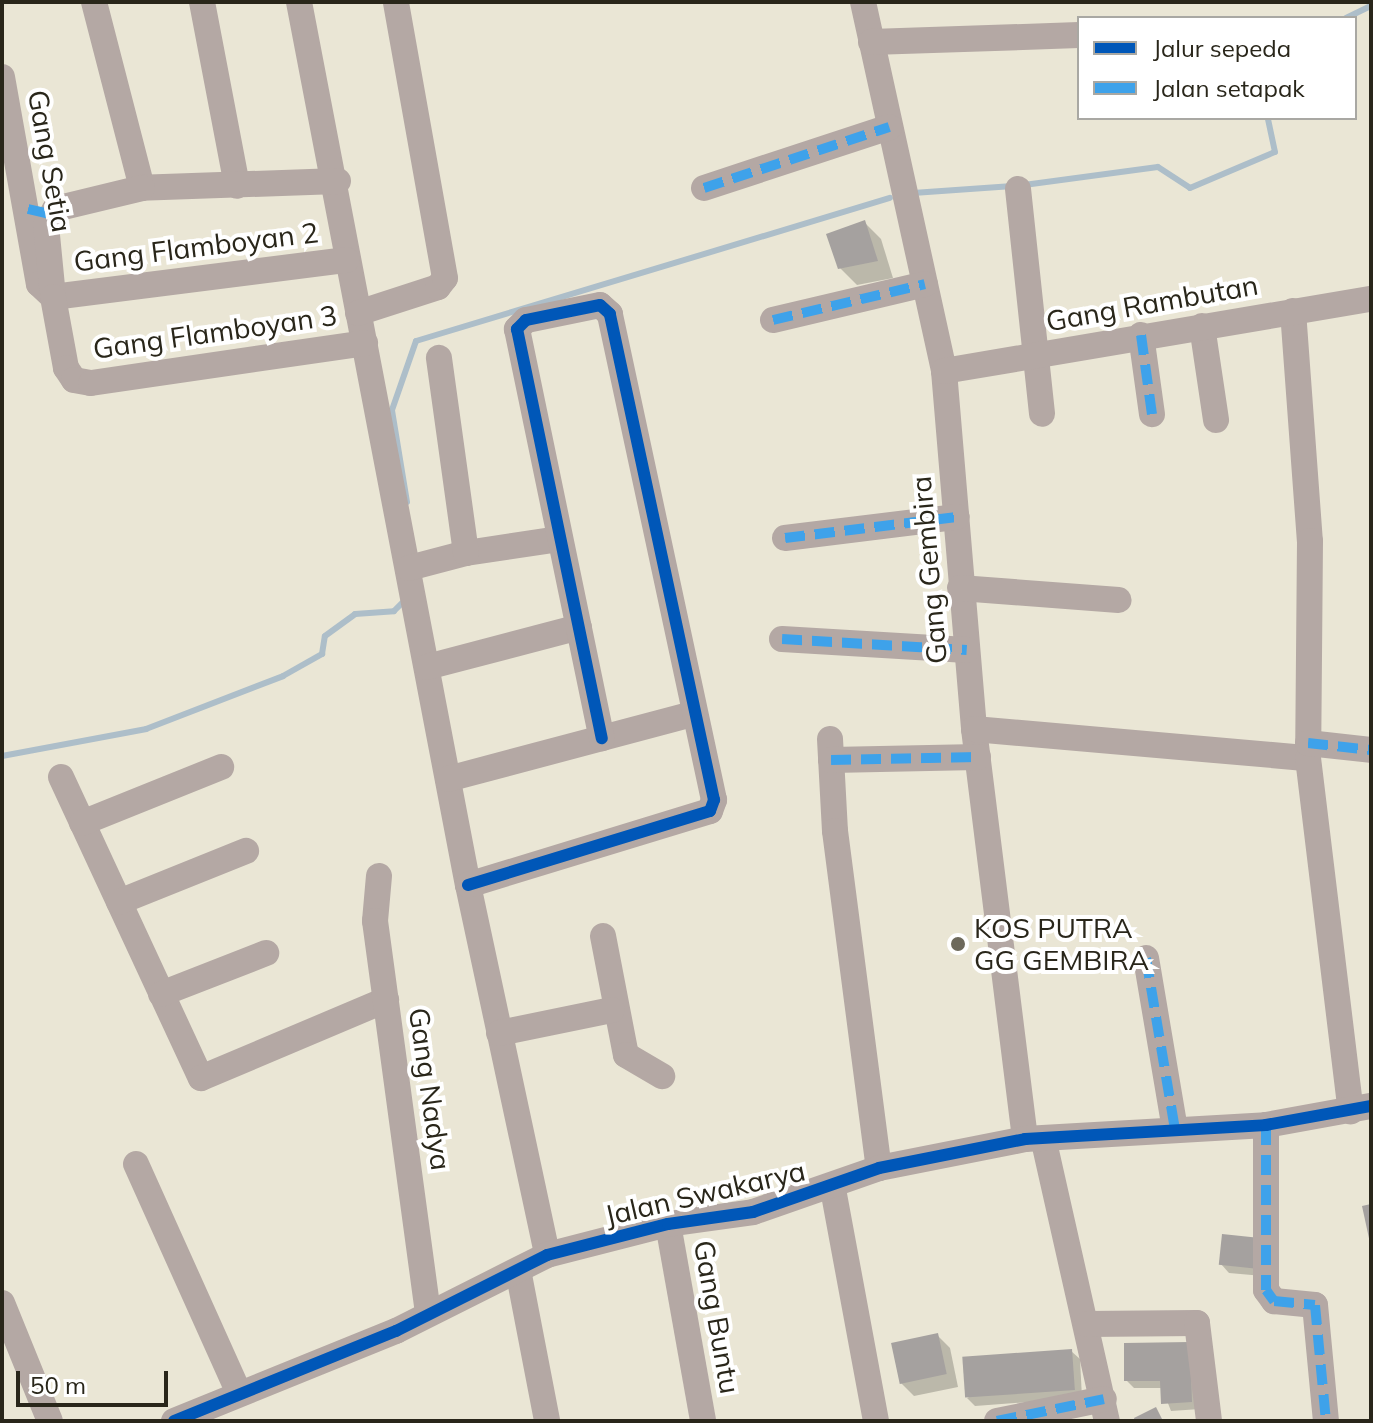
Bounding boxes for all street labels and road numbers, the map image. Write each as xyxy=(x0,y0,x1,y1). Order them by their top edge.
street label: Gang Setia xyxy=(21,87,79,235)
street label: Gang Flamboyan 2 xyxy=(72,215,320,279)
street label: Gang Rambutan xyxy=(1043,268,1261,338)
street label: Gang Flamboyan 3 xyxy=(91,298,339,366)
street label: Gang Gembira xyxy=(904,475,954,665)
street label: Gang Nadya xyxy=(402,1006,458,1172)
street label: Jalan Swakarya xyxy=(601,1154,809,1232)
street label: Gang Buntu xyxy=(687,1238,747,1396)

